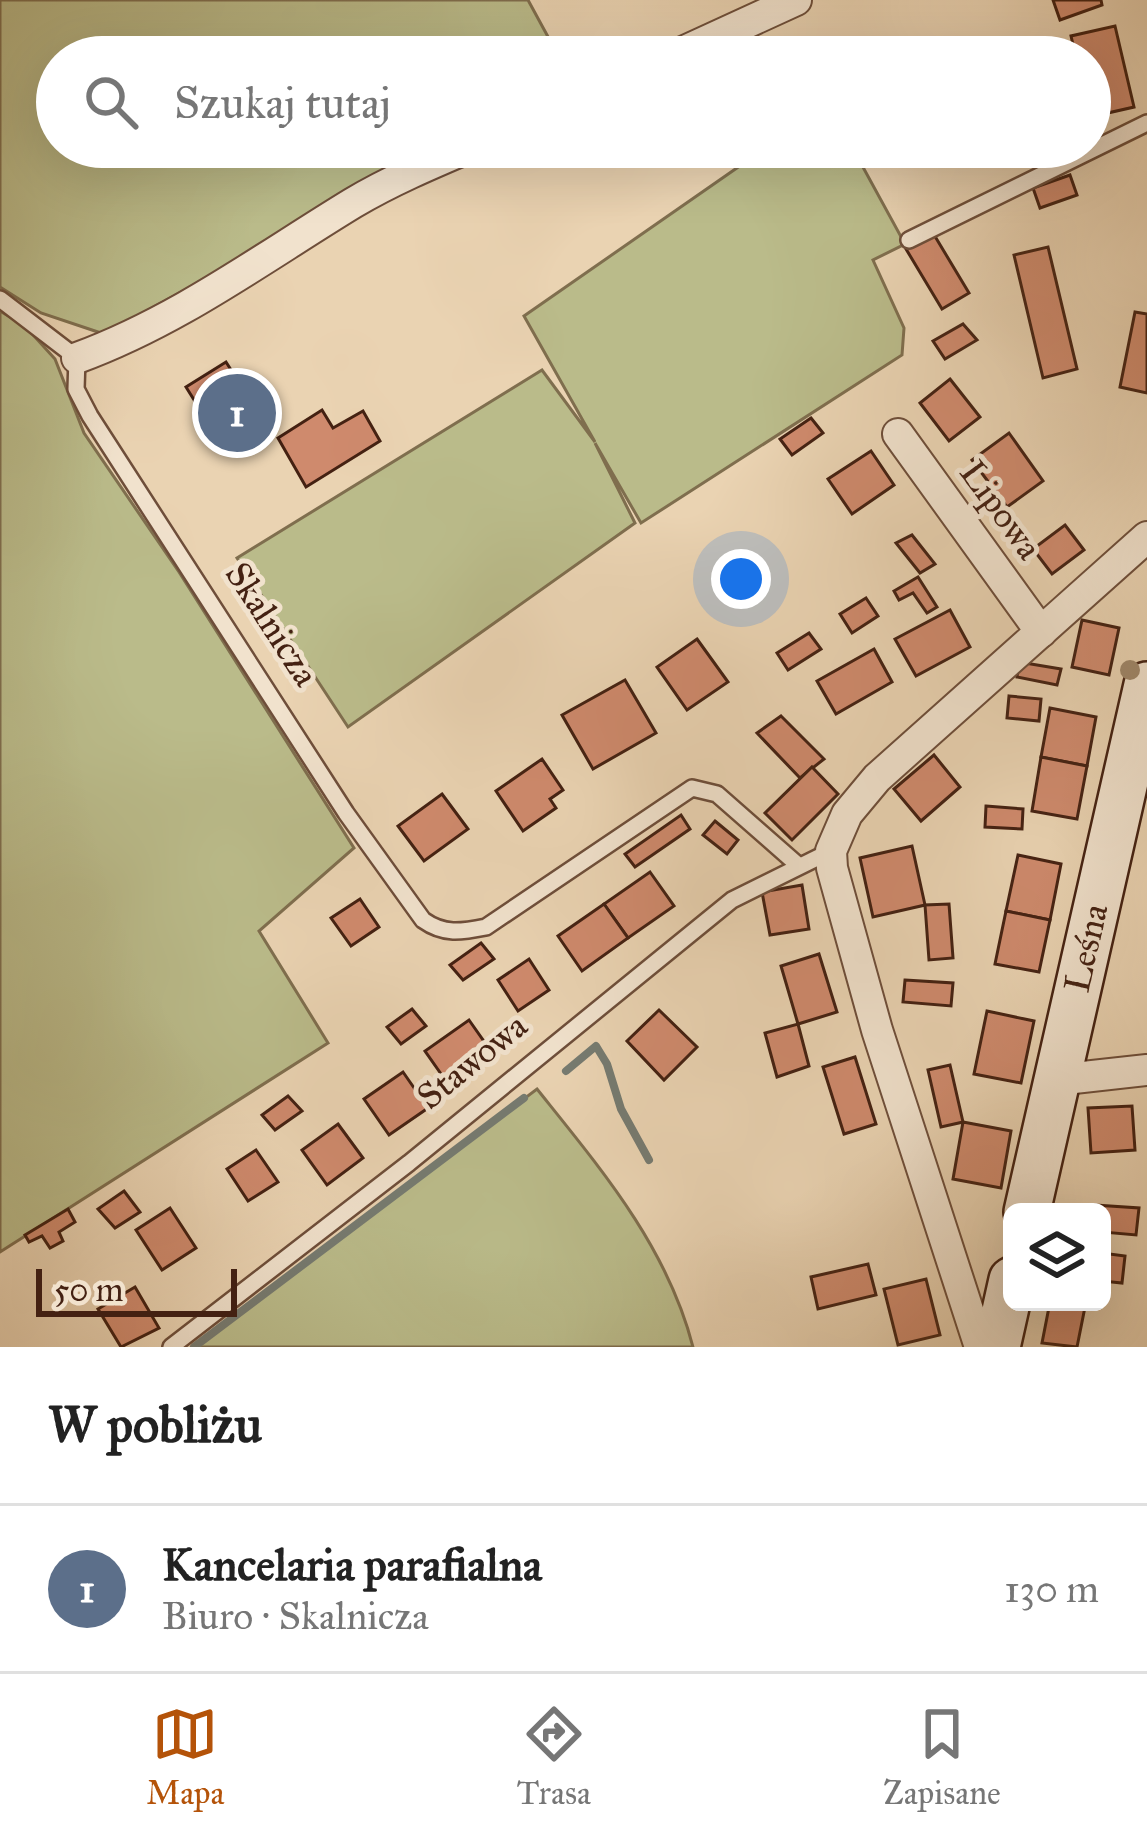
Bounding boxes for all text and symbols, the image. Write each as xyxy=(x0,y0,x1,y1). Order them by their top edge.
search box xyxy=(36,36,1111,168)
icon: search xyxy=(78,69,144,135)
text: Szukaj tutaj xyxy=(174,75,391,130)
pin: 1 xyxy=(198,368,276,458)
street label: Lipowa xyxy=(950,452,1052,569)
your location xyxy=(711,549,771,609)
street label: Skalnicza xyxy=(216,554,329,695)
street label: Leśna xyxy=(1055,899,1118,997)
street label: Stawowa xyxy=(408,1003,536,1119)
map controls xyxy=(1003,1203,1111,1311)
button: layers xyxy=(1003,1203,1111,1311)
scale bar xyxy=(36,1263,237,1316)
text: 50 m xyxy=(54,1270,123,1310)
text: W pobliżu xyxy=(48,1394,262,1456)
text: Kancelaria parafialna xyxy=(162,1537,542,1592)
text: 1 xyxy=(79,1565,95,1613)
text: 130 m xyxy=(1004,1565,1099,1613)
text: Biuro · Skalnicza xyxy=(162,1592,429,1640)
tab: Mapa xyxy=(146,1701,225,1813)
tab: Trasa xyxy=(517,1701,591,1813)
tab: Zapisane xyxy=(883,1701,1001,1813)

